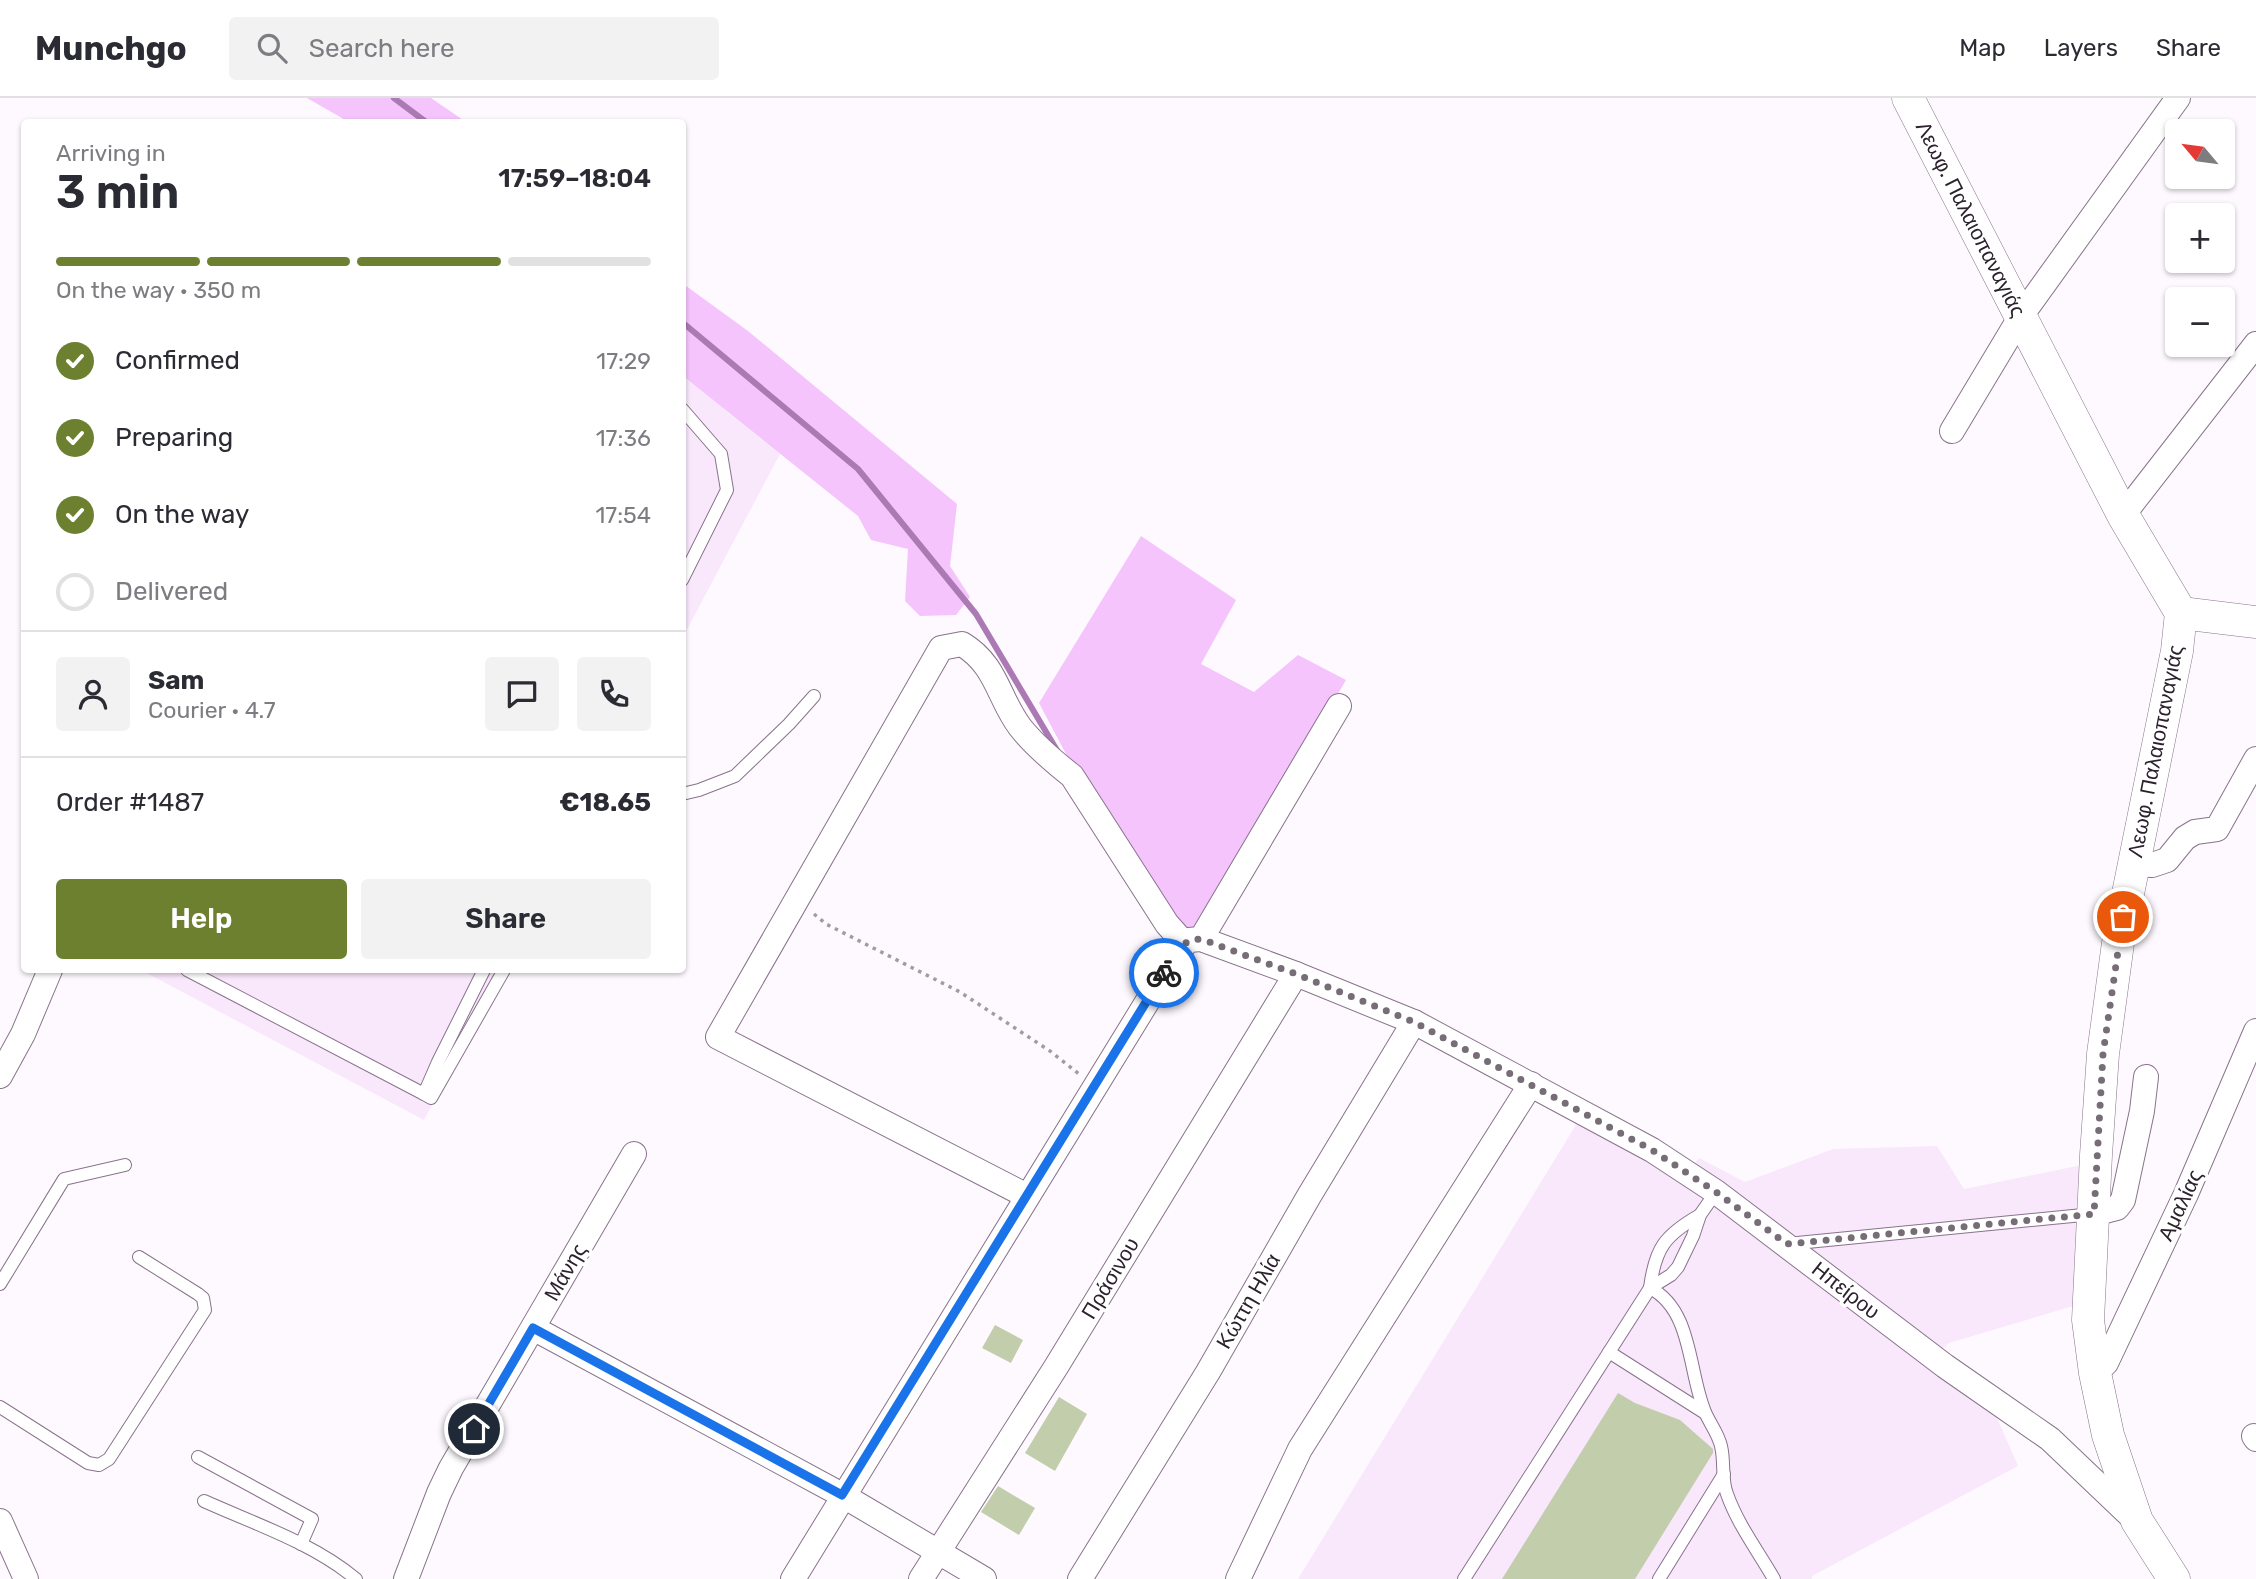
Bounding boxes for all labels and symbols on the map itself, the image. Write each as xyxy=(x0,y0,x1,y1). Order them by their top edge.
street label: Λεωφ. Παλαιοπαναγιάς xyxy=(1911,117,2031,321)
north arrow xyxy=(2165,119,2235,189)
street label: Λεωφ. Παλαιοπαναγιάς xyxy=(2122,643,2188,859)
pin xyxy=(2093,887,2153,947)
courier xyxy=(1129,938,1199,1008)
street label: Αμαλίας xyxy=(2153,1165,2207,1245)
street label: Πράσινου xyxy=(1076,1233,1144,1323)
street label: Μάνης xyxy=(539,1239,591,1305)
street label: Κώττη Ηλία xyxy=(1211,1249,1285,1353)
street label: Ηπείρου xyxy=(1807,1256,1885,1324)
pin xyxy=(444,1399,504,1459)

